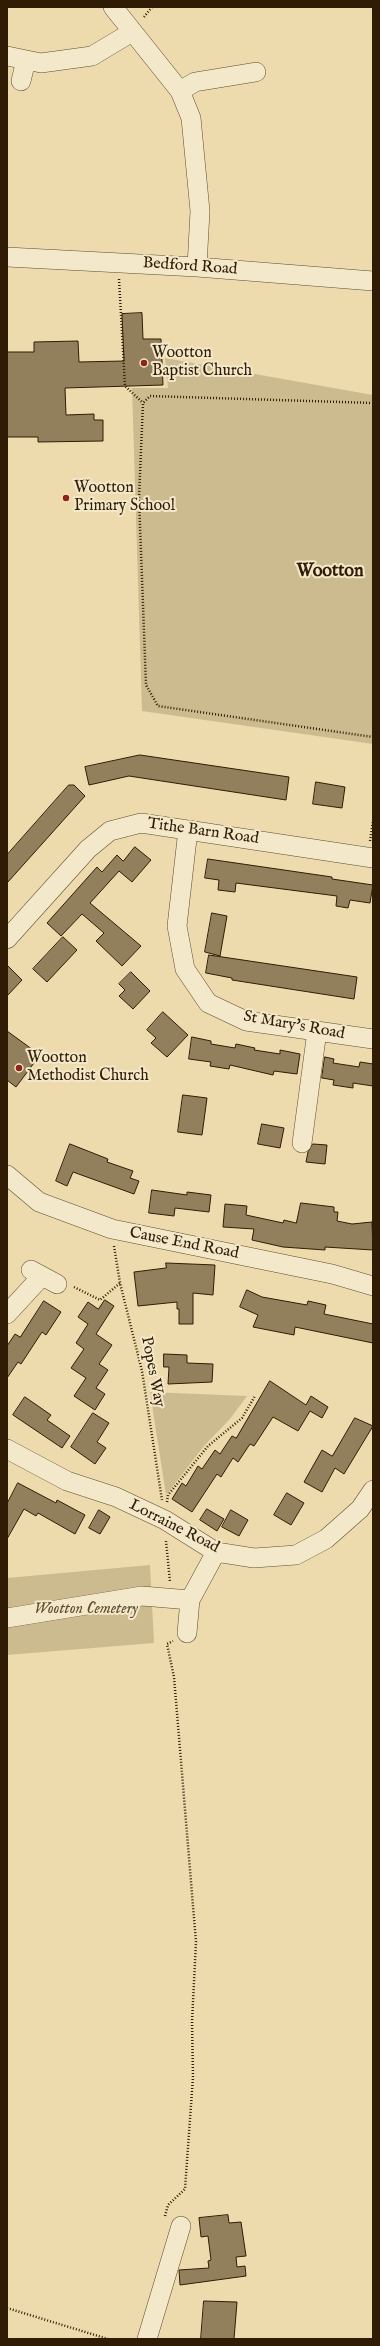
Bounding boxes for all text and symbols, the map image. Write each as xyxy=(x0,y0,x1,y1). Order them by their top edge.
street label: Bedford Road xyxy=(142,254,238,280)
place label: Wootton Baptist Church xyxy=(152,344,252,382)
marker: Wootton Baptist Church xyxy=(139,358,149,368)
place label: Wootton Primary School xyxy=(74,479,175,517)
marker: Wootton Primary School xyxy=(61,493,71,503)
district label: Wootton xyxy=(296,561,364,583)
street label: Tithe Barn Road xyxy=(146,815,260,849)
street label: St Mary's Road xyxy=(242,1008,346,1044)
place label: Wootton Methodist Church xyxy=(27,1049,149,1087)
marker: Wootton Methodist Church xyxy=(14,1063,24,1073)
street label: Cause End Road xyxy=(128,1224,240,1264)
street label: Popes Way xyxy=(136,1335,168,1409)
street label: Lorraine Road xyxy=(126,1496,222,1558)
park label: Wootton Cemetery xyxy=(34,1600,138,1620)

